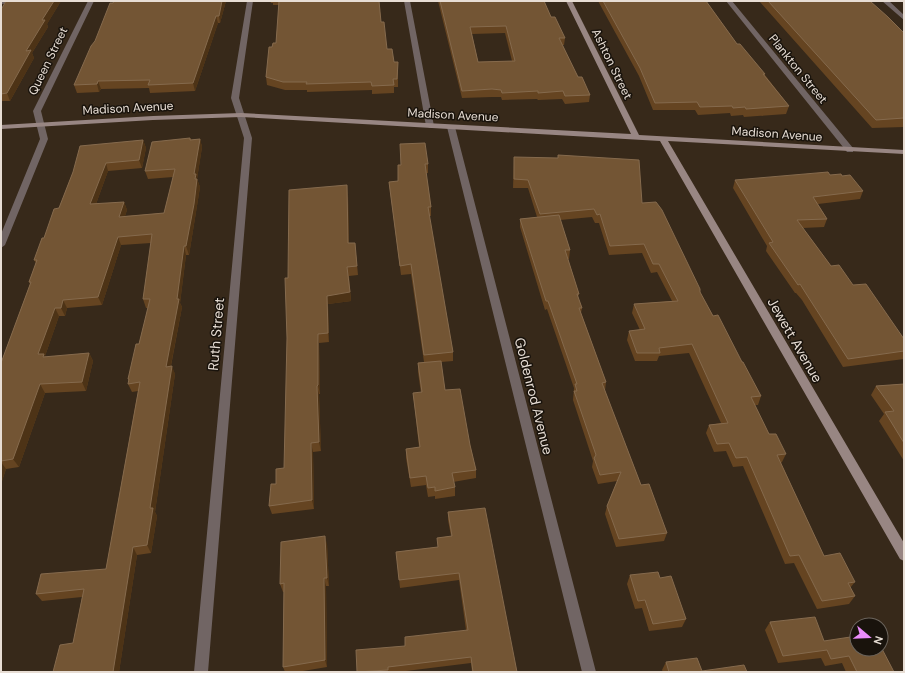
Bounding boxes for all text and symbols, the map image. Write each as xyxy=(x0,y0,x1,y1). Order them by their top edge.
street label: Queen Street xyxy=(25,24,72,98)
street label: Ashton Street xyxy=(588,26,636,102)
street label: Plankton Street xyxy=(765,31,831,107)
street label: Madison Avenue xyxy=(82,98,174,118)
street label: Madison Avenue xyxy=(407,105,499,125)
street label: Madison Avenue xyxy=(731,123,823,145)
street label: Jewett Avenue xyxy=(763,294,827,386)
street label: Ruth Street xyxy=(204,297,228,371)
street label: Goldenrod Avenue xyxy=(511,336,557,456)
north arrow xyxy=(849,617,889,657)
text: N xyxy=(871,634,886,646)

